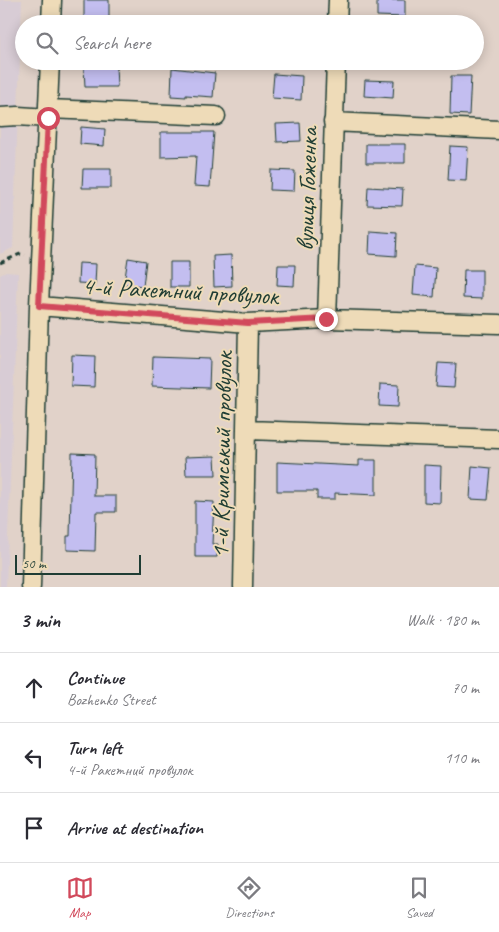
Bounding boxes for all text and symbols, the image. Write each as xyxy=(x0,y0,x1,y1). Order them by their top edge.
search box xyxy=(15,15,484,70)
icon: search xyxy=(33,29,61,57)
text: Search here xyxy=(73,31,150,55)
route start xyxy=(37,107,60,130)
street label: вулиця Гоженка xyxy=(289,124,325,251)
street label: 4-й Ракетний провулок xyxy=(81,270,281,312)
route end xyxy=(315,308,338,331)
street label: 1-й Кримський провулок xyxy=(204,350,240,559)
scale bar xyxy=(15,552,141,575)
text: 50 m xyxy=(22,555,46,572)
text: 3 min xyxy=(20,607,60,633)
text: Walk · 180 m xyxy=(407,610,479,630)
text: Continue xyxy=(67,666,124,690)
icon: ahead xyxy=(20,674,48,702)
text: 70 m xyxy=(452,678,479,698)
text: Bozhenko Street xyxy=(67,690,156,710)
text: Turn left xyxy=(67,736,122,760)
icon: left xyxy=(20,744,48,772)
text: 110 m xyxy=(445,748,479,768)
text: 4-й Ракетний провулок xyxy=(67,760,193,780)
icon: arrive xyxy=(20,814,48,842)
text: Arrive at destination xyxy=(67,816,203,840)
tab: Map xyxy=(66,874,94,921)
tab: Directions xyxy=(225,874,274,921)
tab: Saved xyxy=(405,874,433,921)

